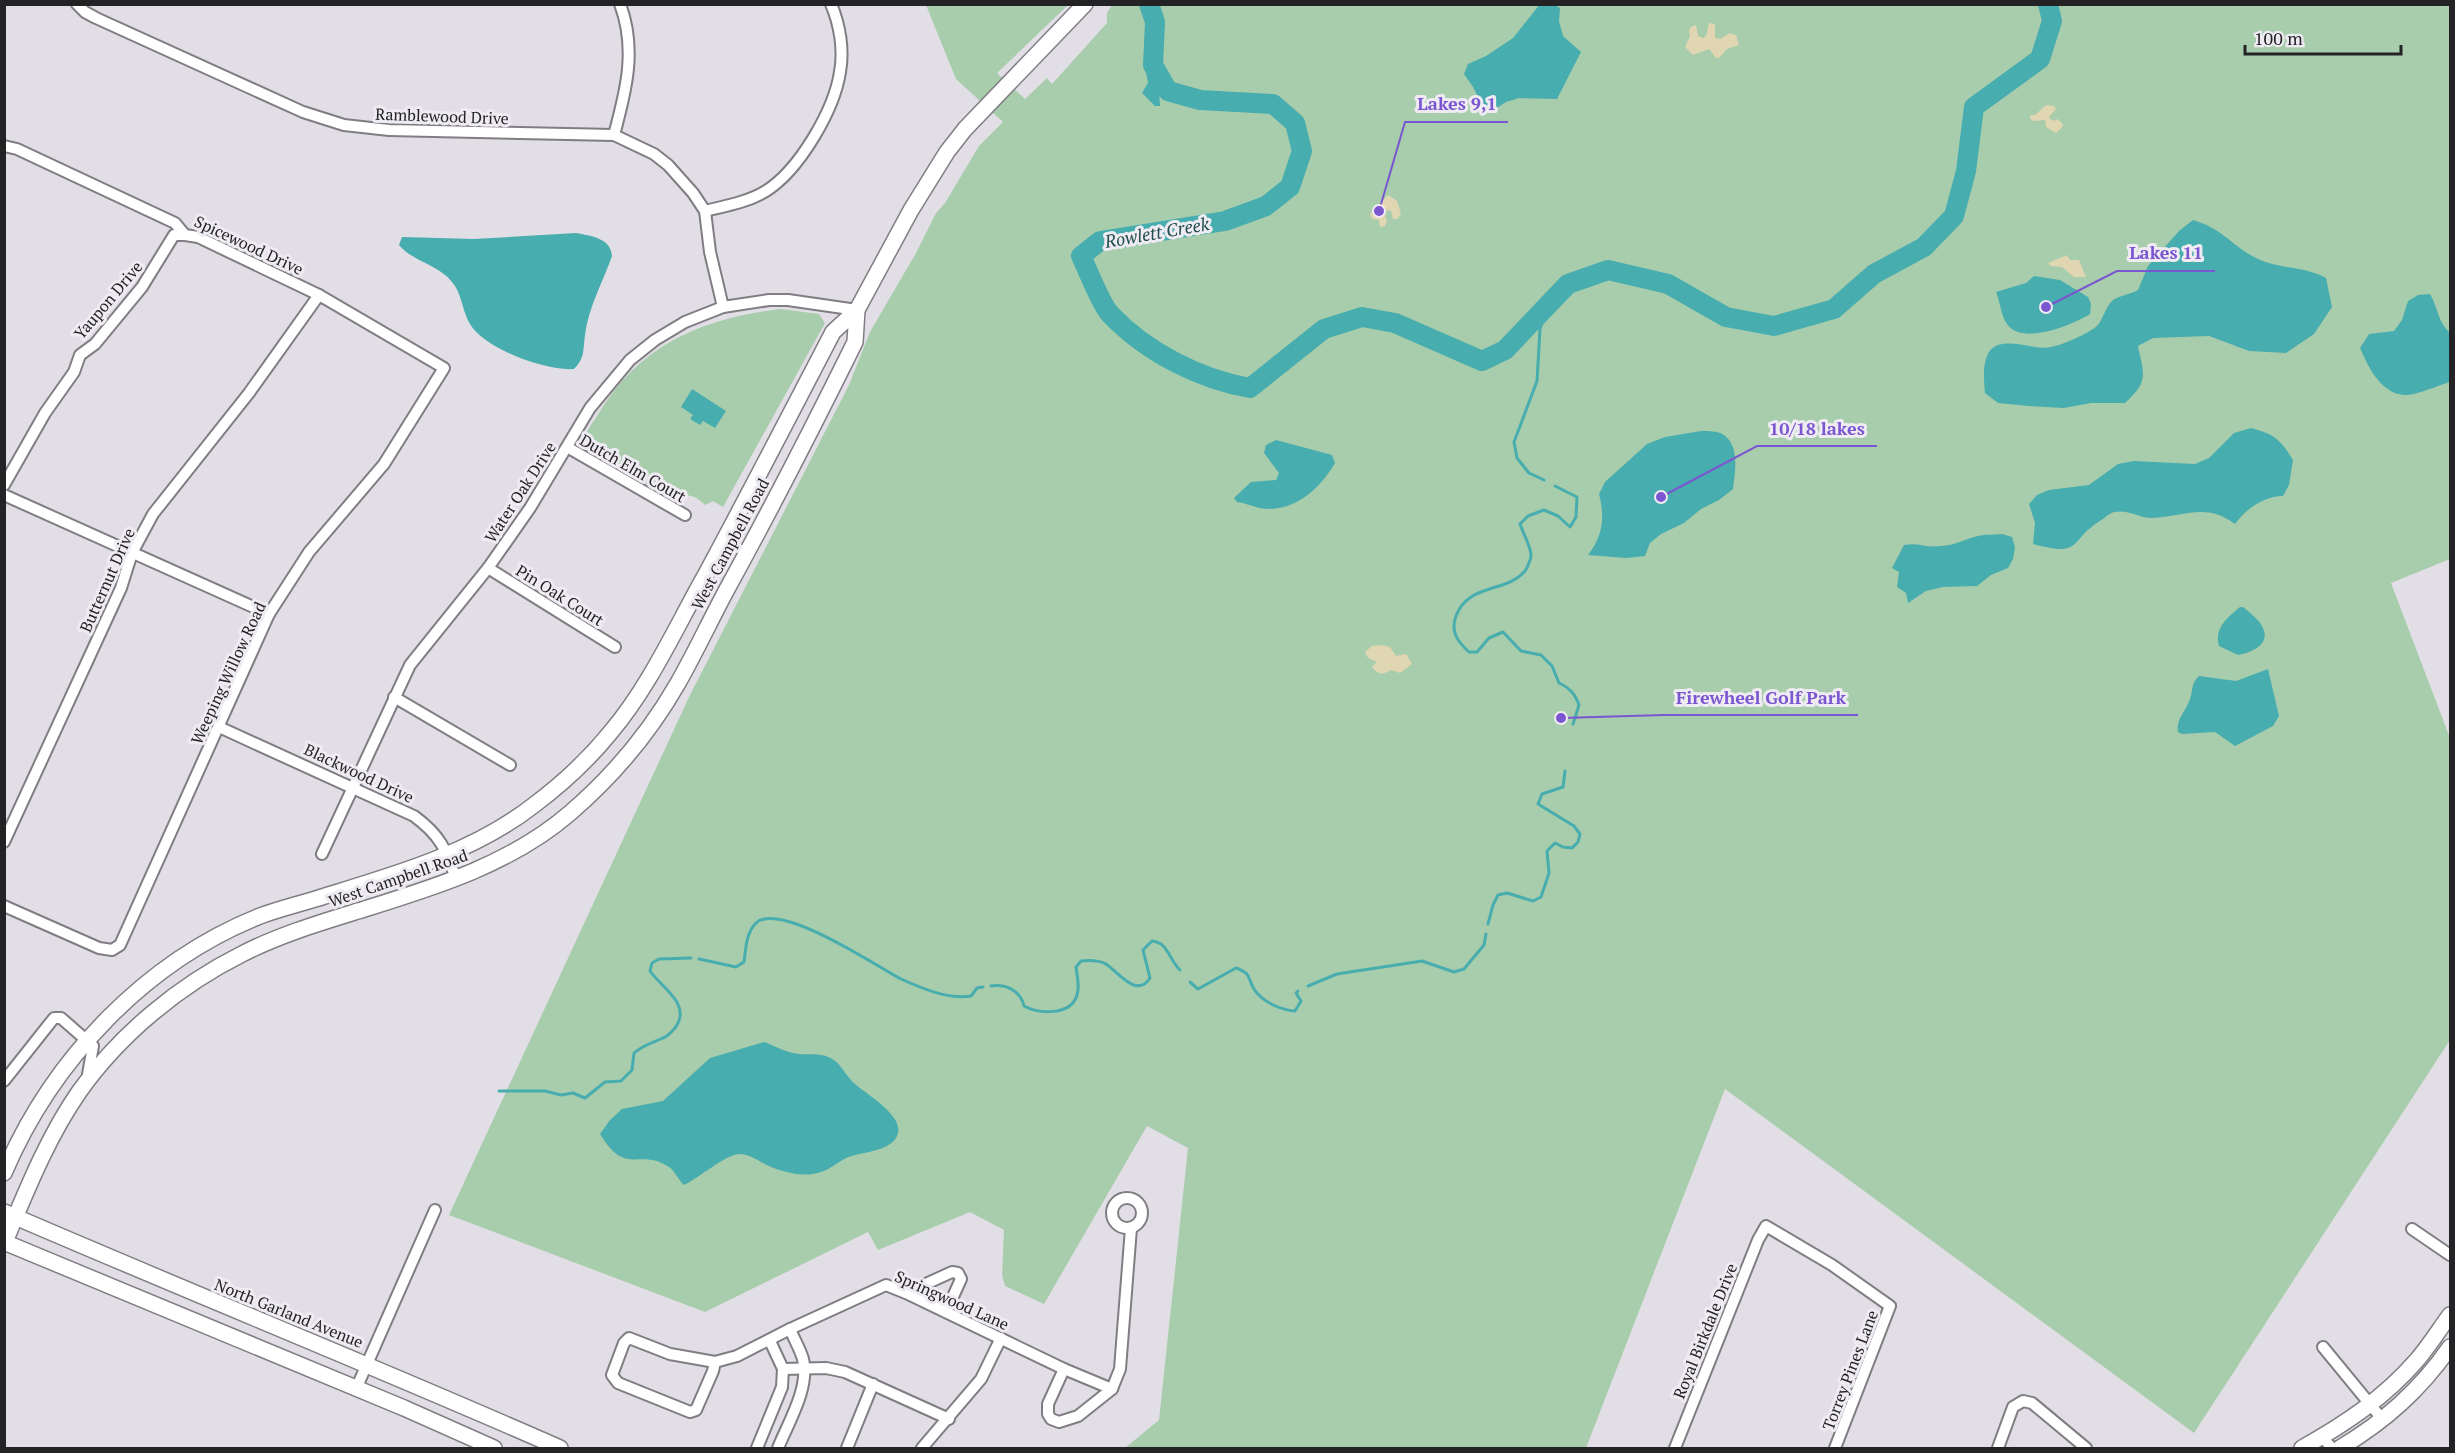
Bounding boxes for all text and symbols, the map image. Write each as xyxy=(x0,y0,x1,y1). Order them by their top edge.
scale bar xyxy=(2245,18,2401,56)
text: 100 m xyxy=(2254,26,2303,50)
callout: Lakes 9,1 xyxy=(1405,86,1508,122)
text: Lakes 9,1 xyxy=(1417,91,1497,115)
street label: Ramblewood Drive xyxy=(375,103,509,129)
street label: Spicewood Drive xyxy=(191,210,307,280)
water label: Rowlett Creek xyxy=(1102,211,1211,253)
callout: Lakes 11 xyxy=(2117,235,2215,271)
text: Lakes 11 xyxy=(2129,240,2203,264)
street label: Yaupon Drive xyxy=(69,256,147,344)
callout: 10/18 lakes xyxy=(1757,410,1877,446)
text: 10/18 lakes xyxy=(1769,416,1865,440)
street label: Dutch Elm Court xyxy=(576,429,690,507)
street label: Water Oak Drive xyxy=(479,437,561,547)
street label: West Campbell Road xyxy=(686,474,774,614)
street label: Butternut Drive xyxy=(74,524,140,636)
street label: Pin Oak Court xyxy=(512,559,608,631)
street label: Weeping Willow Road xyxy=(185,598,271,748)
callout: Firewheel Golf Park xyxy=(1664,679,1858,715)
text: Firewheel Golf Park xyxy=(1676,685,1847,709)
street label: Blackwood Drive xyxy=(301,738,417,808)
street label: West Campbell Road xyxy=(325,844,471,912)
street label: Royal Birkdale Drive xyxy=(1668,1260,1742,1402)
street label: Springwood Lane xyxy=(891,1265,1013,1335)
street label: North Garland Avenue xyxy=(211,1273,367,1353)
street label: Torrey Pines Lane xyxy=(1817,1307,1883,1433)

